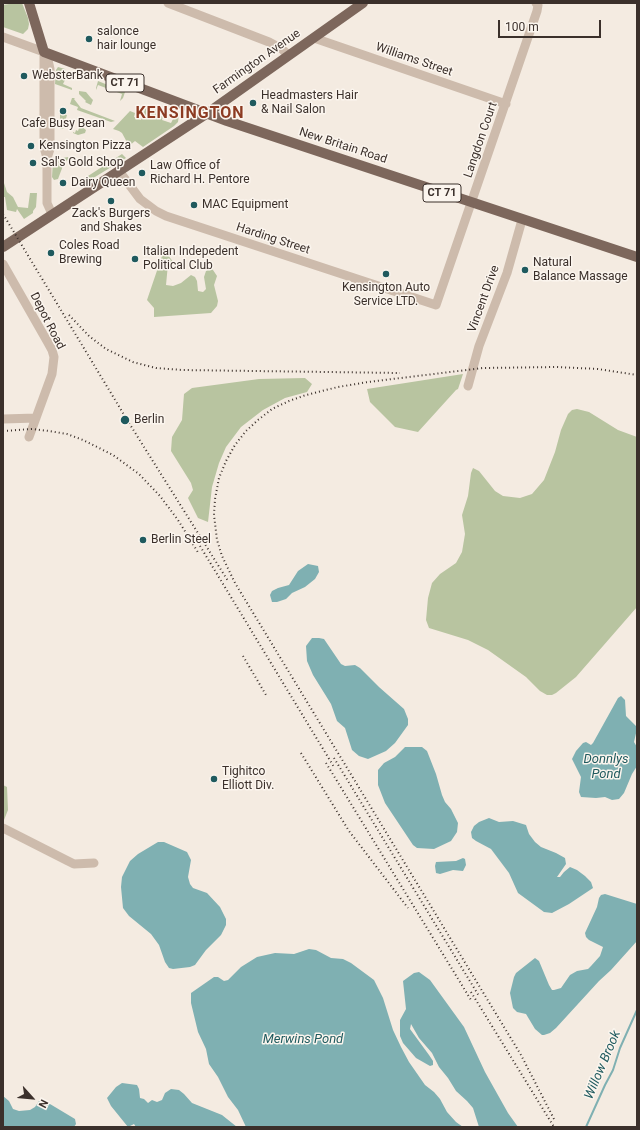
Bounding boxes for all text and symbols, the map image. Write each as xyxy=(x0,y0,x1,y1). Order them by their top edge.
scale bar xyxy=(500,12,603,38)
text: 100 m xyxy=(505,20,539,34)
place label: salonce hair lounge xyxy=(97,25,156,53)
street label: Farmington Avenue xyxy=(211,26,303,98)
marker: salonce hair lounge xyxy=(84,34,94,44)
street label: Williams Street xyxy=(374,40,454,80)
place label: WebsterBank xyxy=(32,69,103,83)
marker: WebsterBank xyxy=(19,71,29,81)
road number: CT 71 xyxy=(106,74,144,92)
place label: Headmasters Hair & Nail Salon xyxy=(261,89,358,117)
marker: Headmasters Hair & Nail Salon xyxy=(248,98,258,108)
street label: Langdon Court xyxy=(461,100,501,180)
district label: KENSINGTON xyxy=(135,104,245,124)
marker: Cafe Busy Bean xyxy=(58,106,68,116)
place label: Cafe Busy Bean xyxy=(21,117,105,131)
street label: New Britain Road xyxy=(297,125,389,167)
place label: Kensington Pizza xyxy=(39,139,131,153)
marker: Kensington Pizza xyxy=(26,141,36,151)
place label: Sal's Gold Shop xyxy=(41,156,123,170)
marker: Sal's Gold Shop xyxy=(28,158,38,168)
place label: Law Office of Richard H. Pentore xyxy=(150,159,250,187)
marker: Law Office of Richard H. Pentore xyxy=(137,168,147,178)
place label: Dairy Queen xyxy=(71,176,135,190)
marker: Dairy Queen xyxy=(58,178,68,188)
road number: CT 71 xyxy=(423,184,461,202)
marker: Zack's Burgers and Shakes xyxy=(106,196,116,206)
place label: MAC Equipment xyxy=(202,198,288,212)
marker: MAC Equipment xyxy=(189,200,199,210)
place label: Zack's Burgers and Shakes xyxy=(72,207,150,235)
street label: Harding Street xyxy=(234,220,312,258)
place label: Coles Road Brewing xyxy=(59,239,120,267)
place label: Italian Indepedent Political Club xyxy=(143,245,238,273)
marker: Coles Road Brewing xyxy=(46,248,56,258)
marker: Italian Indepedent Political Club xyxy=(130,254,140,264)
place label: Natural Balance Massage xyxy=(533,256,628,284)
street label: Vincent Drive xyxy=(465,263,503,335)
marker: Natural Balance Massage xyxy=(520,265,530,275)
marker: Kensington Auto Service LTD. xyxy=(381,269,391,279)
place label: Kensington Auto Service LTD. xyxy=(342,281,430,309)
street label: Depot Road xyxy=(26,290,68,352)
place label: Berlin xyxy=(134,413,164,427)
marker: Berlin xyxy=(119,414,131,426)
place label: Berlin Steel xyxy=(151,533,211,547)
marker: Berlin Steel xyxy=(138,535,148,545)
water label: Donnlys Pond xyxy=(584,752,628,783)
place label: Tighitco Elliott Div. xyxy=(222,765,274,793)
marker: Tighitco Elliott Div. xyxy=(209,774,219,784)
water label: Willow Brook xyxy=(582,1028,624,1102)
water label: Merwins Pond xyxy=(263,1032,343,1048)
north arrow xyxy=(12,1078,52,1118)
text: N xyxy=(36,1097,51,1110)

